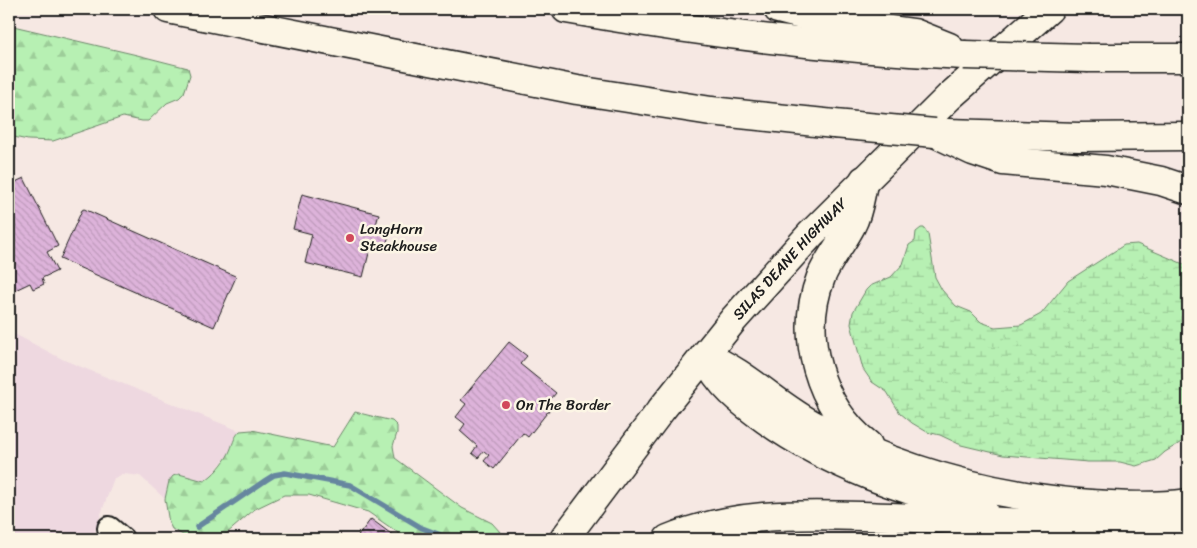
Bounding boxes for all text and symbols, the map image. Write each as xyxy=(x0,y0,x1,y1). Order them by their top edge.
street label: SILAS DEANE HIGHWAY xyxy=(726,191,855,326)
place label: LongHorn Steakhouse xyxy=(360,216,437,259)
marker: LongHorn Steakhouse xyxy=(344,232,356,244)
place label: On The Border xyxy=(516,392,611,418)
marker: On The Border xyxy=(500,399,512,411)

